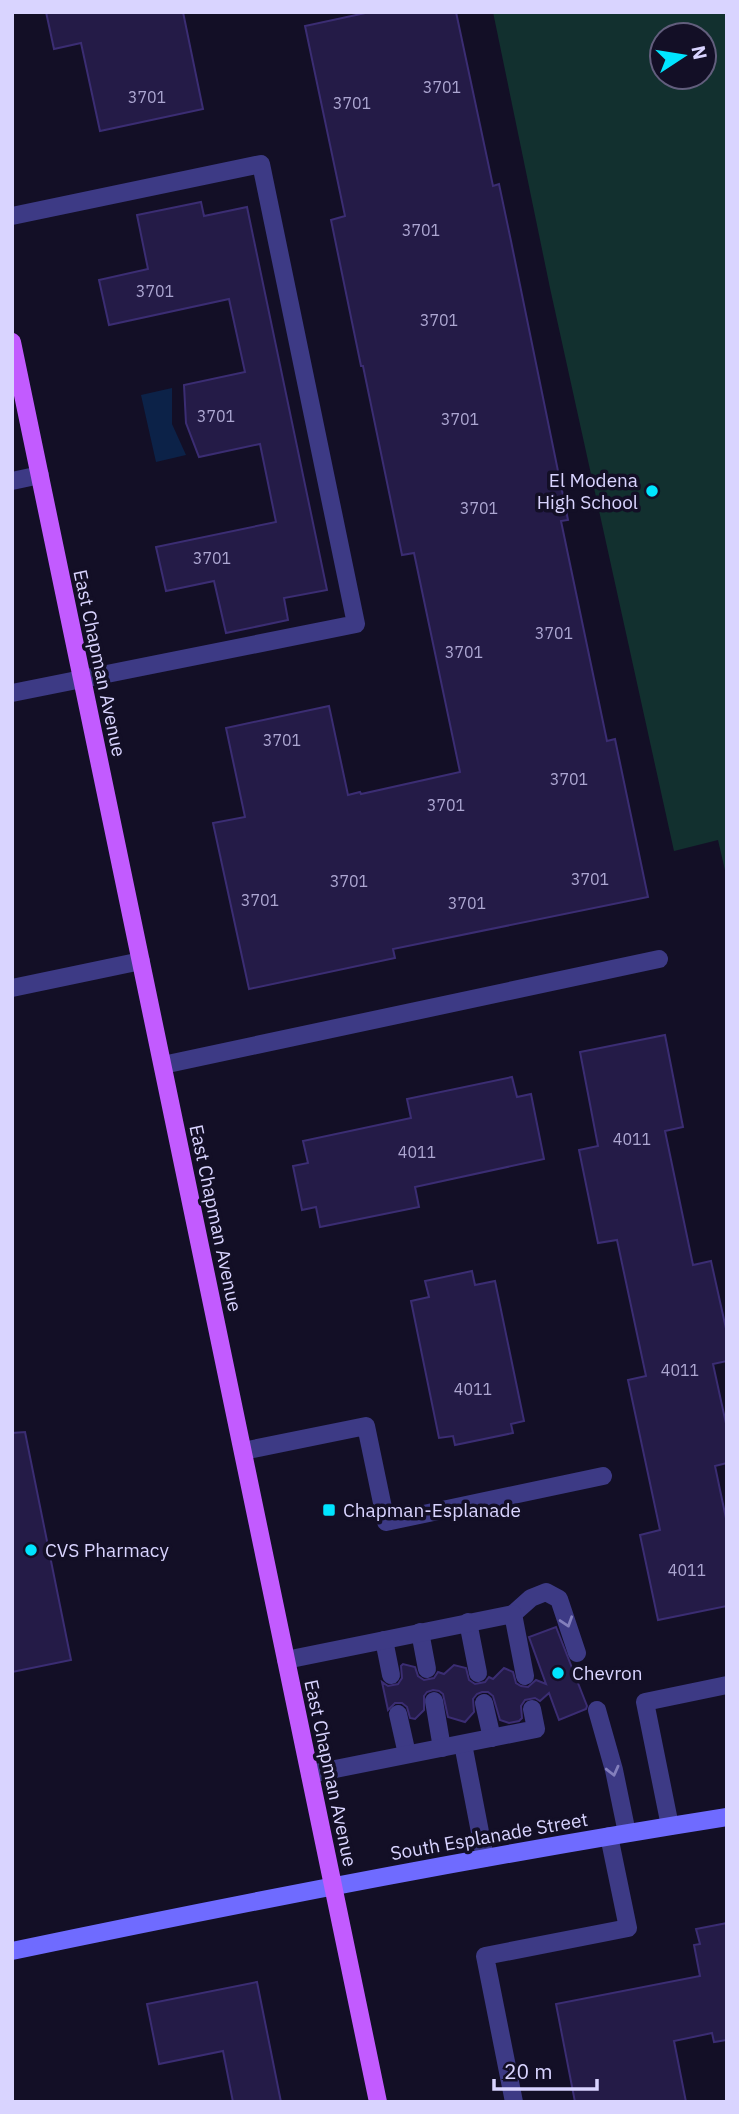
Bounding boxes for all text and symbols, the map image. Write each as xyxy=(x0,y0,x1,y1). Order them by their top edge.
north arrow xyxy=(648,21,718,91)
text: N xyxy=(686,43,713,62)
house number: 3701 xyxy=(423,77,461,97)
house number: 3701 xyxy=(128,87,166,107)
house number: 3701 xyxy=(333,93,371,113)
house number: 3701 xyxy=(402,220,440,240)
house number: 3701 xyxy=(136,281,174,301)
house number: 3701 xyxy=(420,310,458,330)
house number: 3701 xyxy=(197,406,235,426)
house number: 3701 xyxy=(441,409,479,429)
place label: El Modena High School xyxy=(537,468,638,514)
marker: El Modena High School xyxy=(644,483,660,499)
house number: 3701 xyxy=(460,498,498,518)
house number: 3701 xyxy=(193,548,231,568)
street label: East Chapman Avenue xyxy=(68,567,132,759)
house number: 3701 xyxy=(535,623,573,643)
house number: 3701 xyxy=(445,642,483,662)
house number: 3701 xyxy=(263,730,301,750)
house number: 3701 xyxy=(550,769,588,789)
house number: 3701 xyxy=(427,795,465,815)
house number: 3701 xyxy=(571,869,609,889)
house number: 3701 xyxy=(330,871,368,891)
house number: 3701 xyxy=(241,890,279,910)
house number: 3701 xyxy=(448,893,486,913)
street label: East Chapman Avenue xyxy=(184,1122,248,1314)
house number: 4011 xyxy=(613,1129,651,1149)
house number: 4011 xyxy=(398,1142,436,1162)
house number: 4011 xyxy=(661,1360,699,1380)
house number: 4011 xyxy=(454,1379,492,1399)
place label: Chapman-Esplanade xyxy=(343,1498,521,1522)
marker: Chapman-Esplanade xyxy=(321,1502,337,1518)
place label: CVS Pharmacy xyxy=(45,1538,169,1562)
marker: CVS Pharmacy xyxy=(23,1542,39,1558)
house number: 4011 xyxy=(668,1560,706,1580)
one-way arrow xyxy=(559,1616,573,1628)
place label: Chevron xyxy=(572,1661,643,1685)
marker: Chevron xyxy=(550,1665,566,1681)
street label: East Chapman Avenue xyxy=(299,1677,363,1869)
one-way arrow xyxy=(605,1765,620,1777)
street label: South Esplanade Street xyxy=(388,1807,590,1865)
scale bar xyxy=(494,2048,597,2092)
text: 20 m xyxy=(504,2057,553,2085)

